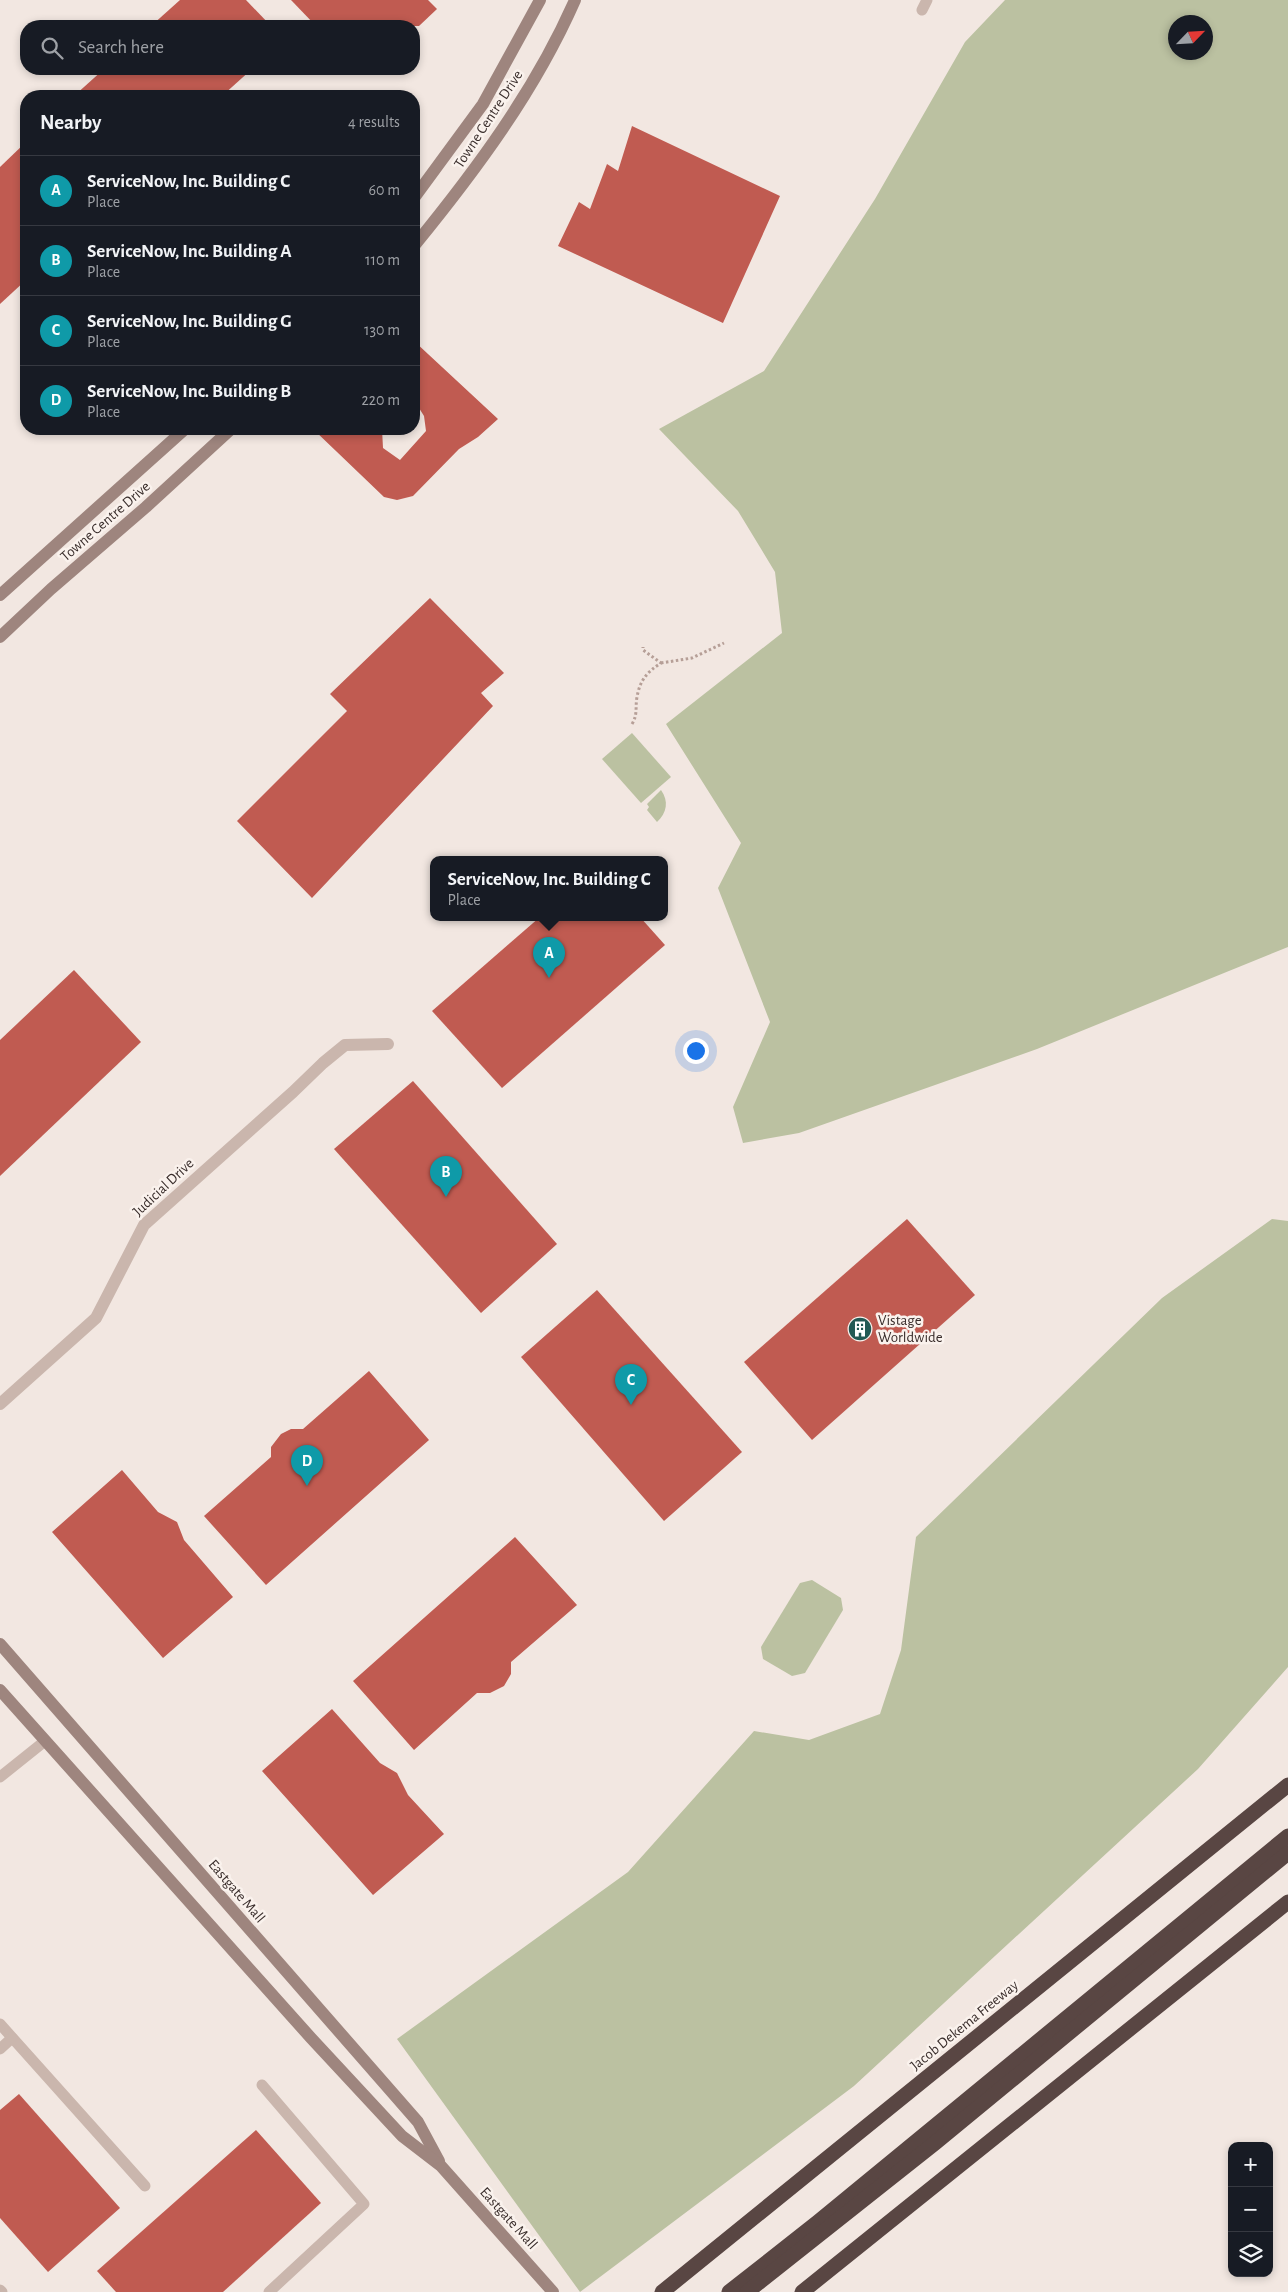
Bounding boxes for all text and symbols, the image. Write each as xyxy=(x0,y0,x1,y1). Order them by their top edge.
north arrow xyxy=(1168,15,1213,60)
search box xyxy=(20,20,420,75)
icon: search xyxy=(38,34,66,62)
text: Search here xyxy=(78,38,164,57)
street label: Towne Centre Drive xyxy=(451,68,526,171)
text: Nearby xyxy=(40,112,101,133)
text: 4 results xyxy=(348,114,400,130)
text: ServiceNow, Inc. Building C xyxy=(87,172,290,191)
text: A xyxy=(51,182,61,198)
text: 60 m xyxy=(369,182,400,198)
text: Place xyxy=(87,194,120,210)
text: ServiceNow, Inc. Building A xyxy=(87,242,292,261)
text: B xyxy=(51,252,61,268)
text: 110 m xyxy=(365,252,400,268)
text: Place xyxy=(87,264,120,280)
text: ServiceNow, Inc. Building G xyxy=(87,312,292,331)
text: C xyxy=(52,322,60,338)
text: 130 m xyxy=(364,322,400,338)
text: Place xyxy=(87,334,120,350)
text: ServiceNow, Inc. Building B xyxy=(87,382,291,401)
text: D xyxy=(51,392,61,408)
text: 220 m xyxy=(362,392,400,408)
text: Place xyxy=(87,404,120,420)
street label: Towne Centre Drive xyxy=(58,479,153,564)
popup xyxy=(430,856,668,921)
text: ServiceNow, Inc. Building C xyxy=(447,870,651,889)
text: Place xyxy=(447,892,481,908)
pin: A xyxy=(533,937,565,978)
your location xyxy=(683,1038,709,1064)
street label: Judicial Drive xyxy=(130,1155,197,1219)
pin: B xyxy=(430,1156,462,1197)
place label: Vistage Worldwide xyxy=(878,1313,943,1345)
building icon: Vistage Worldwide xyxy=(847,1316,873,1342)
pin: C xyxy=(615,1364,647,1405)
pin: D xyxy=(291,1445,323,1486)
street label: Eastgate Mall xyxy=(205,1857,268,1926)
street label: Jacob Dekema Freeway xyxy=(908,1977,1021,2073)
map controls xyxy=(1228,2142,1273,2277)
button: + xyxy=(1228,2142,1273,2187)
street label: Eastgate Mall xyxy=(477,2184,540,2252)
button: − xyxy=(1228,2187,1273,2232)
button: layers xyxy=(1228,2232,1273,2277)

